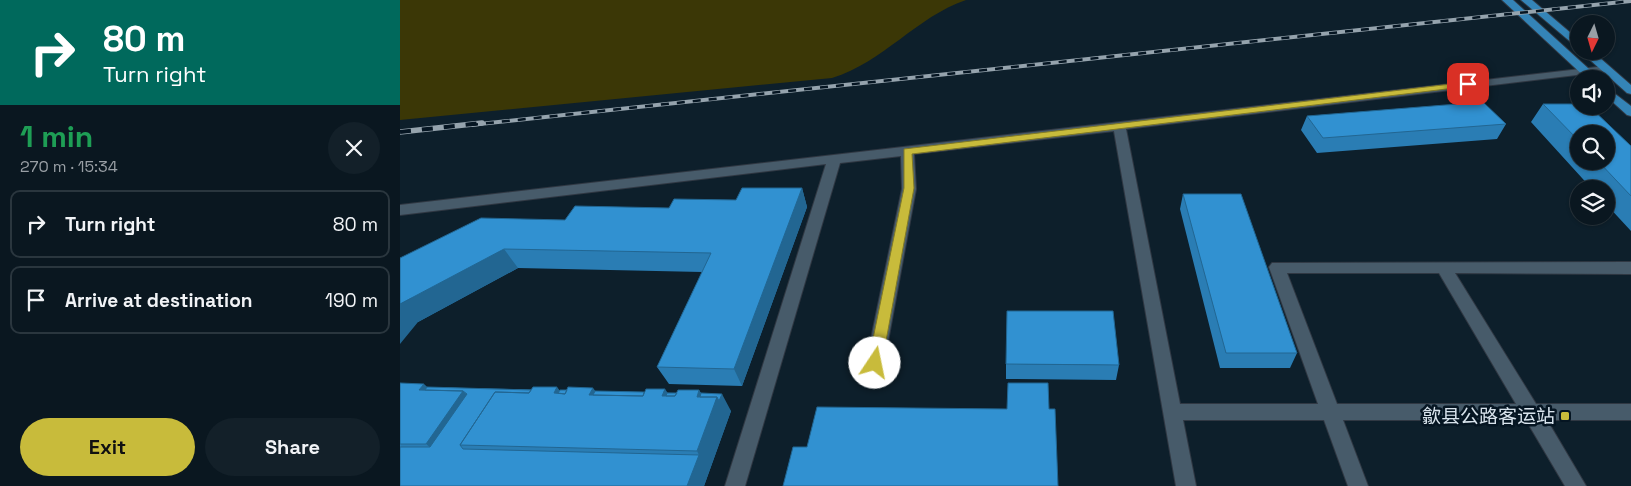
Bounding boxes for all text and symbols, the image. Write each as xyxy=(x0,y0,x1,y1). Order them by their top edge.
north arrow xyxy=(1570,15,1615,60)
map controls xyxy=(1570,15,1615,225)
text: 80 m xyxy=(103,17,185,61)
icon: right xyxy=(20,20,85,85)
text: Turn right xyxy=(103,60,206,88)
pin xyxy=(1447,63,1489,105)
icon: arrive xyxy=(1454,70,1482,98)
button: sound xyxy=(1570,70,1615,115)
text: 1 min xyxy=(20,117,93,156)
button: close xyxy=(328,122,380,174)
button: search xyxy=(1570,125,1615,170)
text: 270 m · 15:34 xyxy=(20,156,118,177)
button: layers xyxy=(1570,180,1615,225)
icon: right xyxy=(22,210,50,238)
text: Turn right xyxy=(65,212,155,237)
text: 80 m xyxy=(333,212,378,237)
icon: arrive xyxy=(22,286,50,314)
text: Arrive at destination xyxy=(65,288,253,313)
text: 190 m xyxy=(325,288,378,313)
position arrow xyxy=(848,336,900,388)
place label: 歙县公路客运站 xyxy=(1422,404,1555,429)
marker: 歙县公路客运站 xyxy=(1559,410,1571,422)
button: Exit xyxy=(20,418,195,476)
button: Share xyxy=(205,418,380,476)

